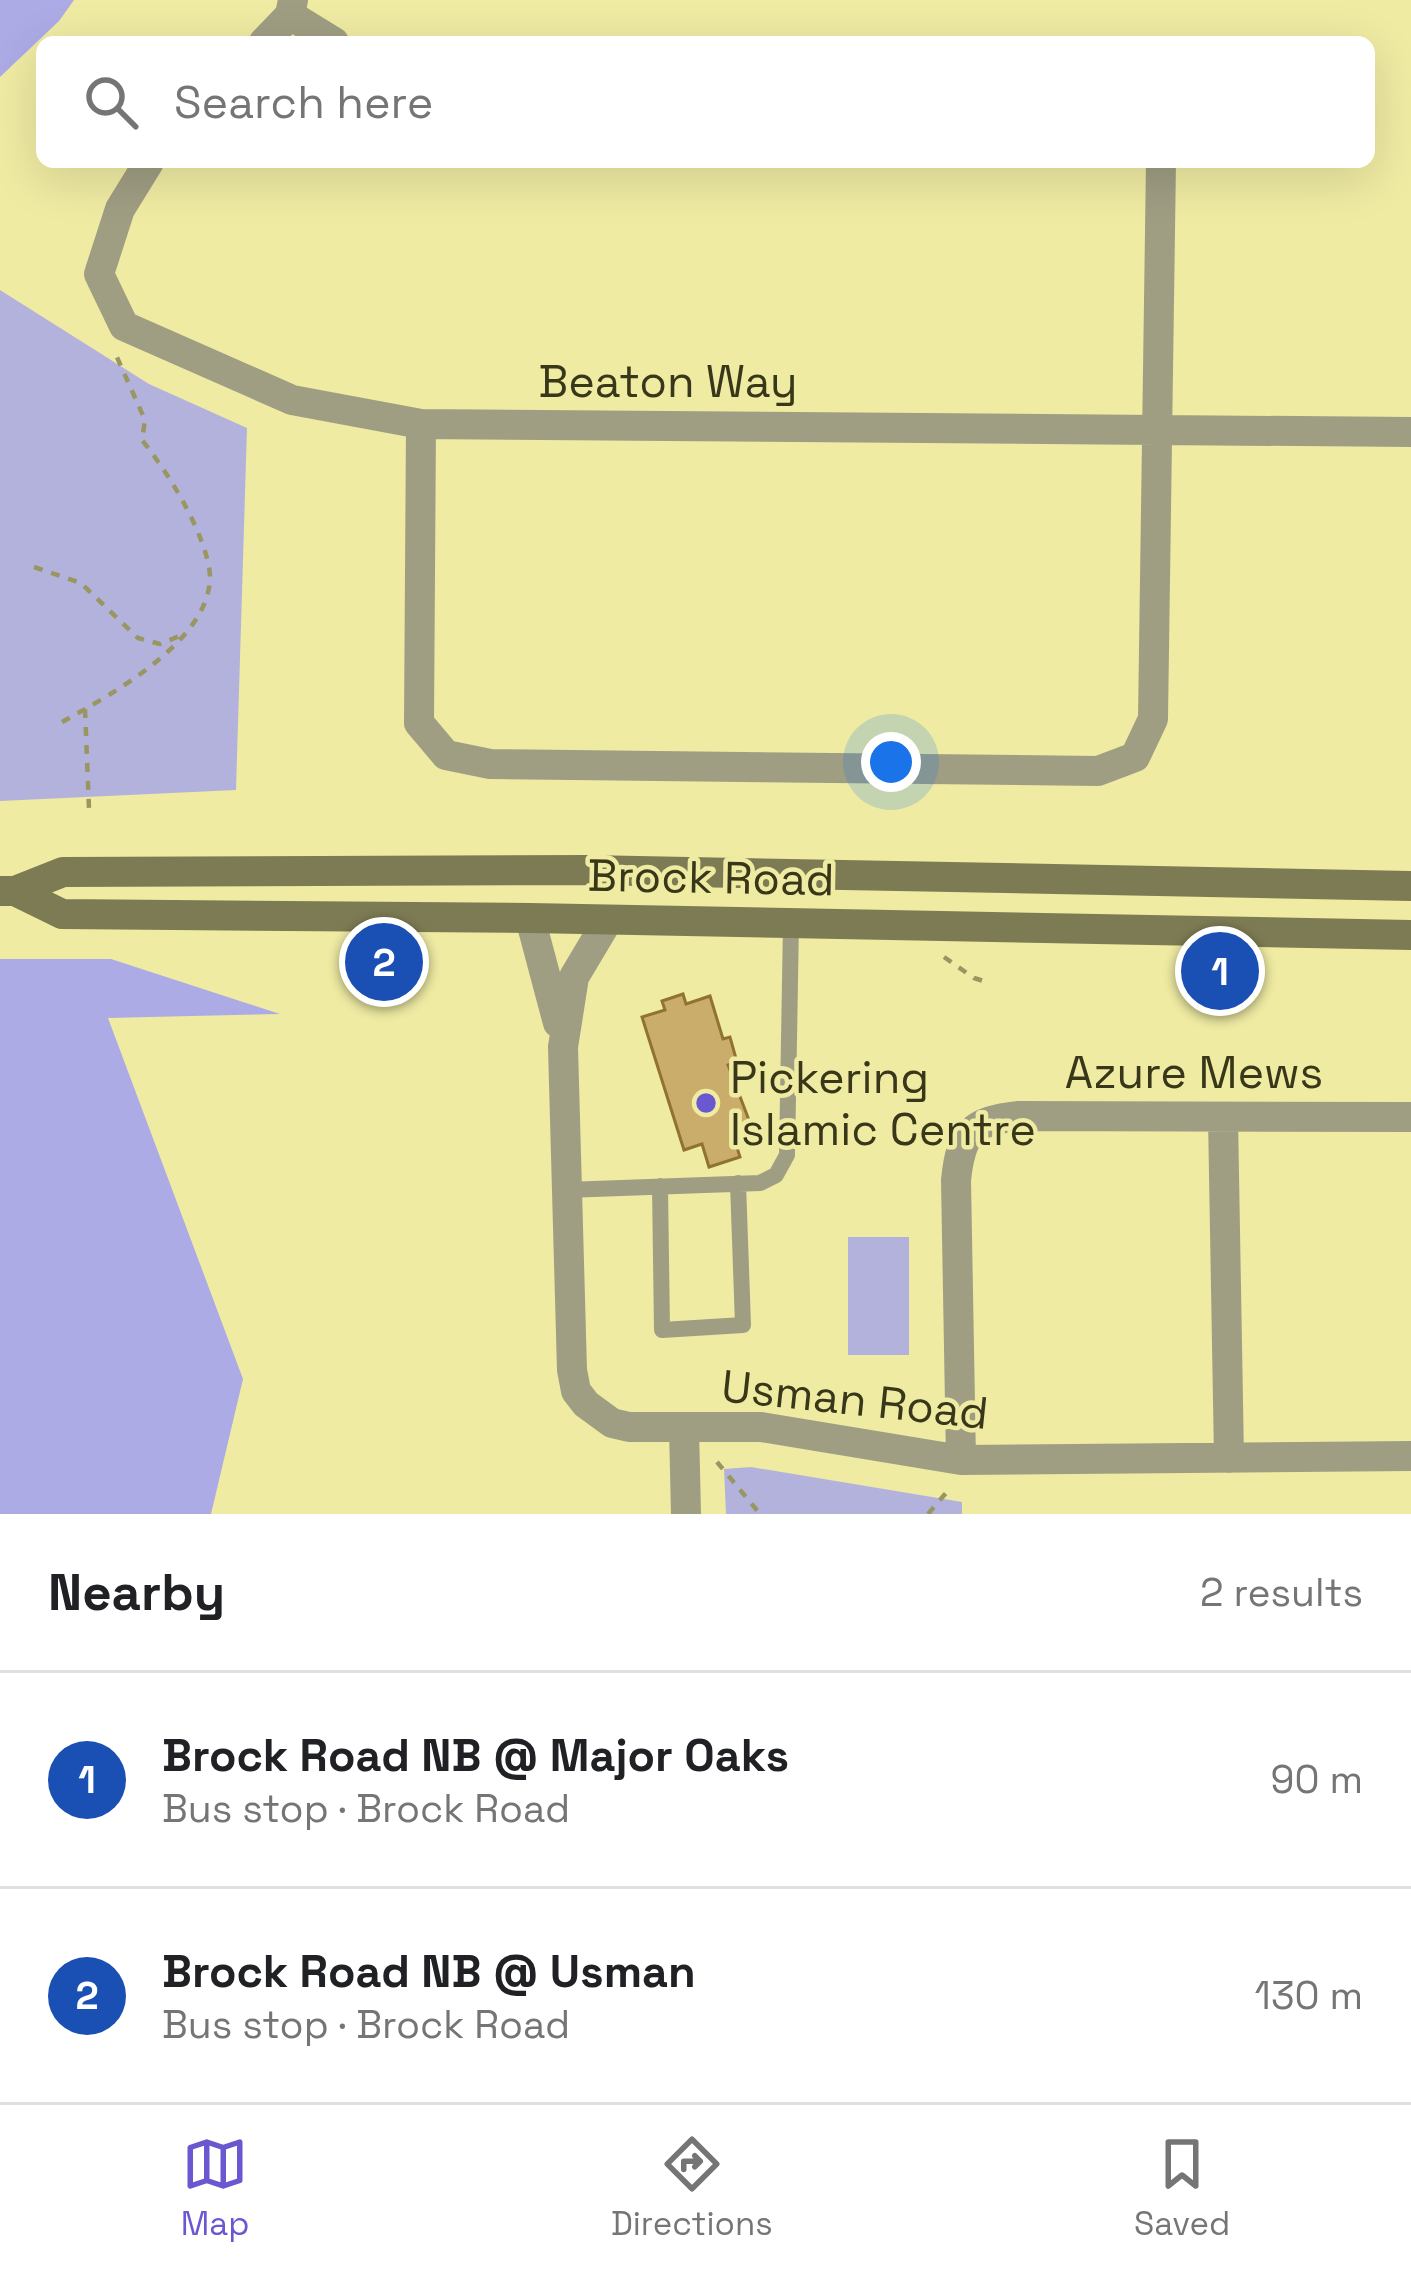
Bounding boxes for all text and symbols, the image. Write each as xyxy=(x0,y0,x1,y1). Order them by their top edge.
search box xyxy=(36,36,1375,168)
icon: search xyxy=(78,69,144,135)
text: Search here xyxy=(174,74,433,131)
street label: Beaton Way xyxy=(538,353,798,410)
your location xyxy=(861,732,921,792)
street label: Brock Road xyxy=(587,847,835,908)
pin: 2 xyxy=(345,917,423,1007)
pin: 1 xyxy=(1181,926,1259,1016)
street label: Azure Mews xyxy=(1065,1044,1323,1101)
place label: Pickering Islamic Centre xyxy=(730,1049,1036,1158)
marker: Pickering Islamic Centre xyxy=(693,1090,719,1116)
street label: Usman Road xyxy=(719,1357,991,1442)
text: Nearby xyxy=(48,1560,225,1625)
text: 2 results xyxy=(1200,1568,1363,1617)
text: Brock Road NB @ Major Oaks xyxy=(162,1727,789,1784)
text: 1 xyxy=(78,1755,96,1804)
text: 90 m xyxy=(1271,1755,1363,1804)
text: Bus stop · Brock Road xyxy=(162,1784,570,1833)
text: Brock Road NB @ Usman xyxy=(162,1943,696,2000)
text: 2 xyxy=(75,1971,99,2020)
text: 130 m xyxy=(1255,1971,1363,2020)
text: Bus stop · Brock Road xyxy=(162,2000,570,2049)
tab: Map xyxy=(181,2131,249,2245)
tab: Directions xyxy=(611,2131,773,2245)
tab: Saved xyxy=(1134,2131,1230,2245)

